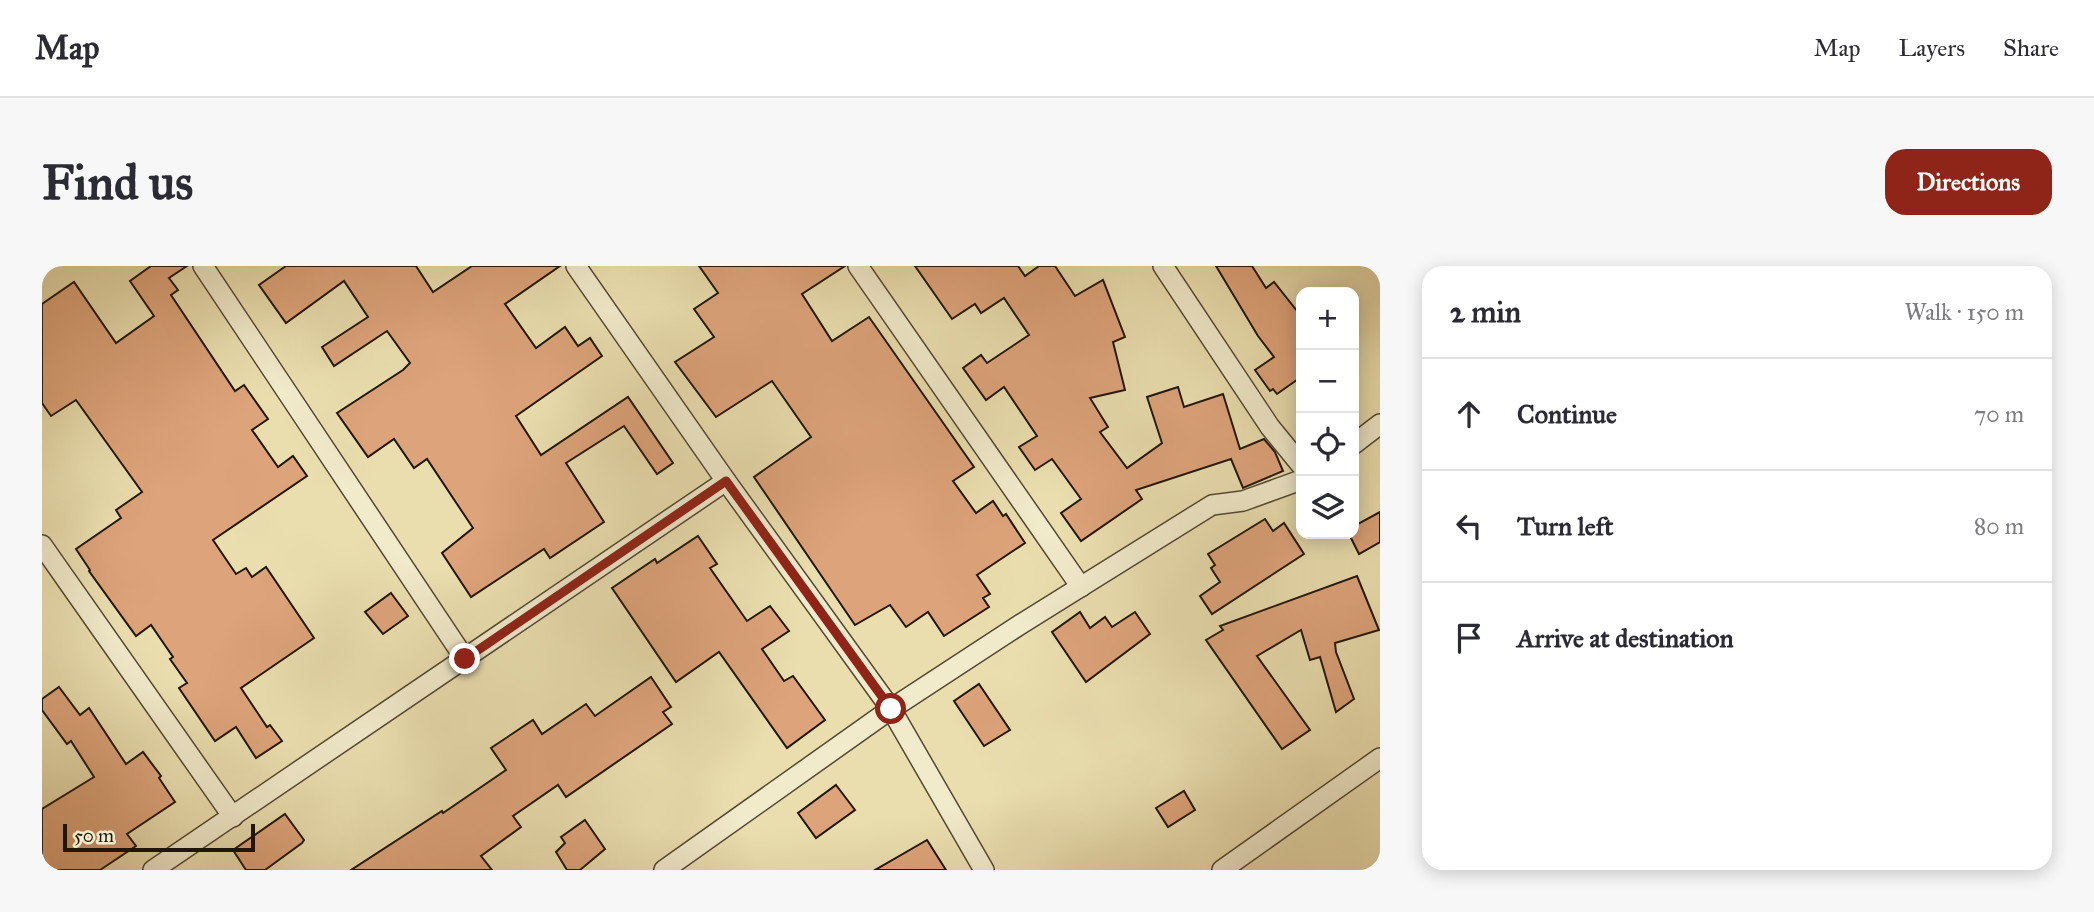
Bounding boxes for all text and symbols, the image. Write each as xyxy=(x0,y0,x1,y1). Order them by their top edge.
text: Map xyxy=(35,28,99,68)
text: Map xyxy=(1814,33,1861,63)
text: Layers xyxy=(1899,33,1965,63)
text: Share xyxy=(2003,33,2059,63)
button: Directions xyxy=(1885,149,2052,215)
text: Find us xyxy=(42,153,193,212)
map controls xyxy=(1296,287,1359,539)
button: + xyxy=(1296,287,1359,350)
text: 2 min xyxy=(1450,294,1521,330)
text: Walk · 150 m xyxy=(1904,298,2024,326)
button: − xyxy=(1296,350,1359,413)
icon: ahead xyxy=(1450,395,1488,433)
text: Continue xyxy=(1517,398,1617,430)
text: 70 m xyxy=(1974,400,2024,428)
button: locate xyxy=(1296,413,1359,476)
button: layers xyxy=(1296,476,1359,539)
icon: left xyxy=(1450,507,1488,545)
text: Turn left xyxy=(1517,510,1613,542)
text: 80 m xyxy=(1974,512,2024,540)
icon: arrive xyxy=(1450,619,1488,657)
text: Arrive at destination xyxy=(1517,622,1734,654)
route end xyxy=(449,643,480,674)
route start xyxy=(875,693,906,724)
scale bar xyxy=(63,821,256,853)
text: 50 m xyxy=(74,824,114,847)

